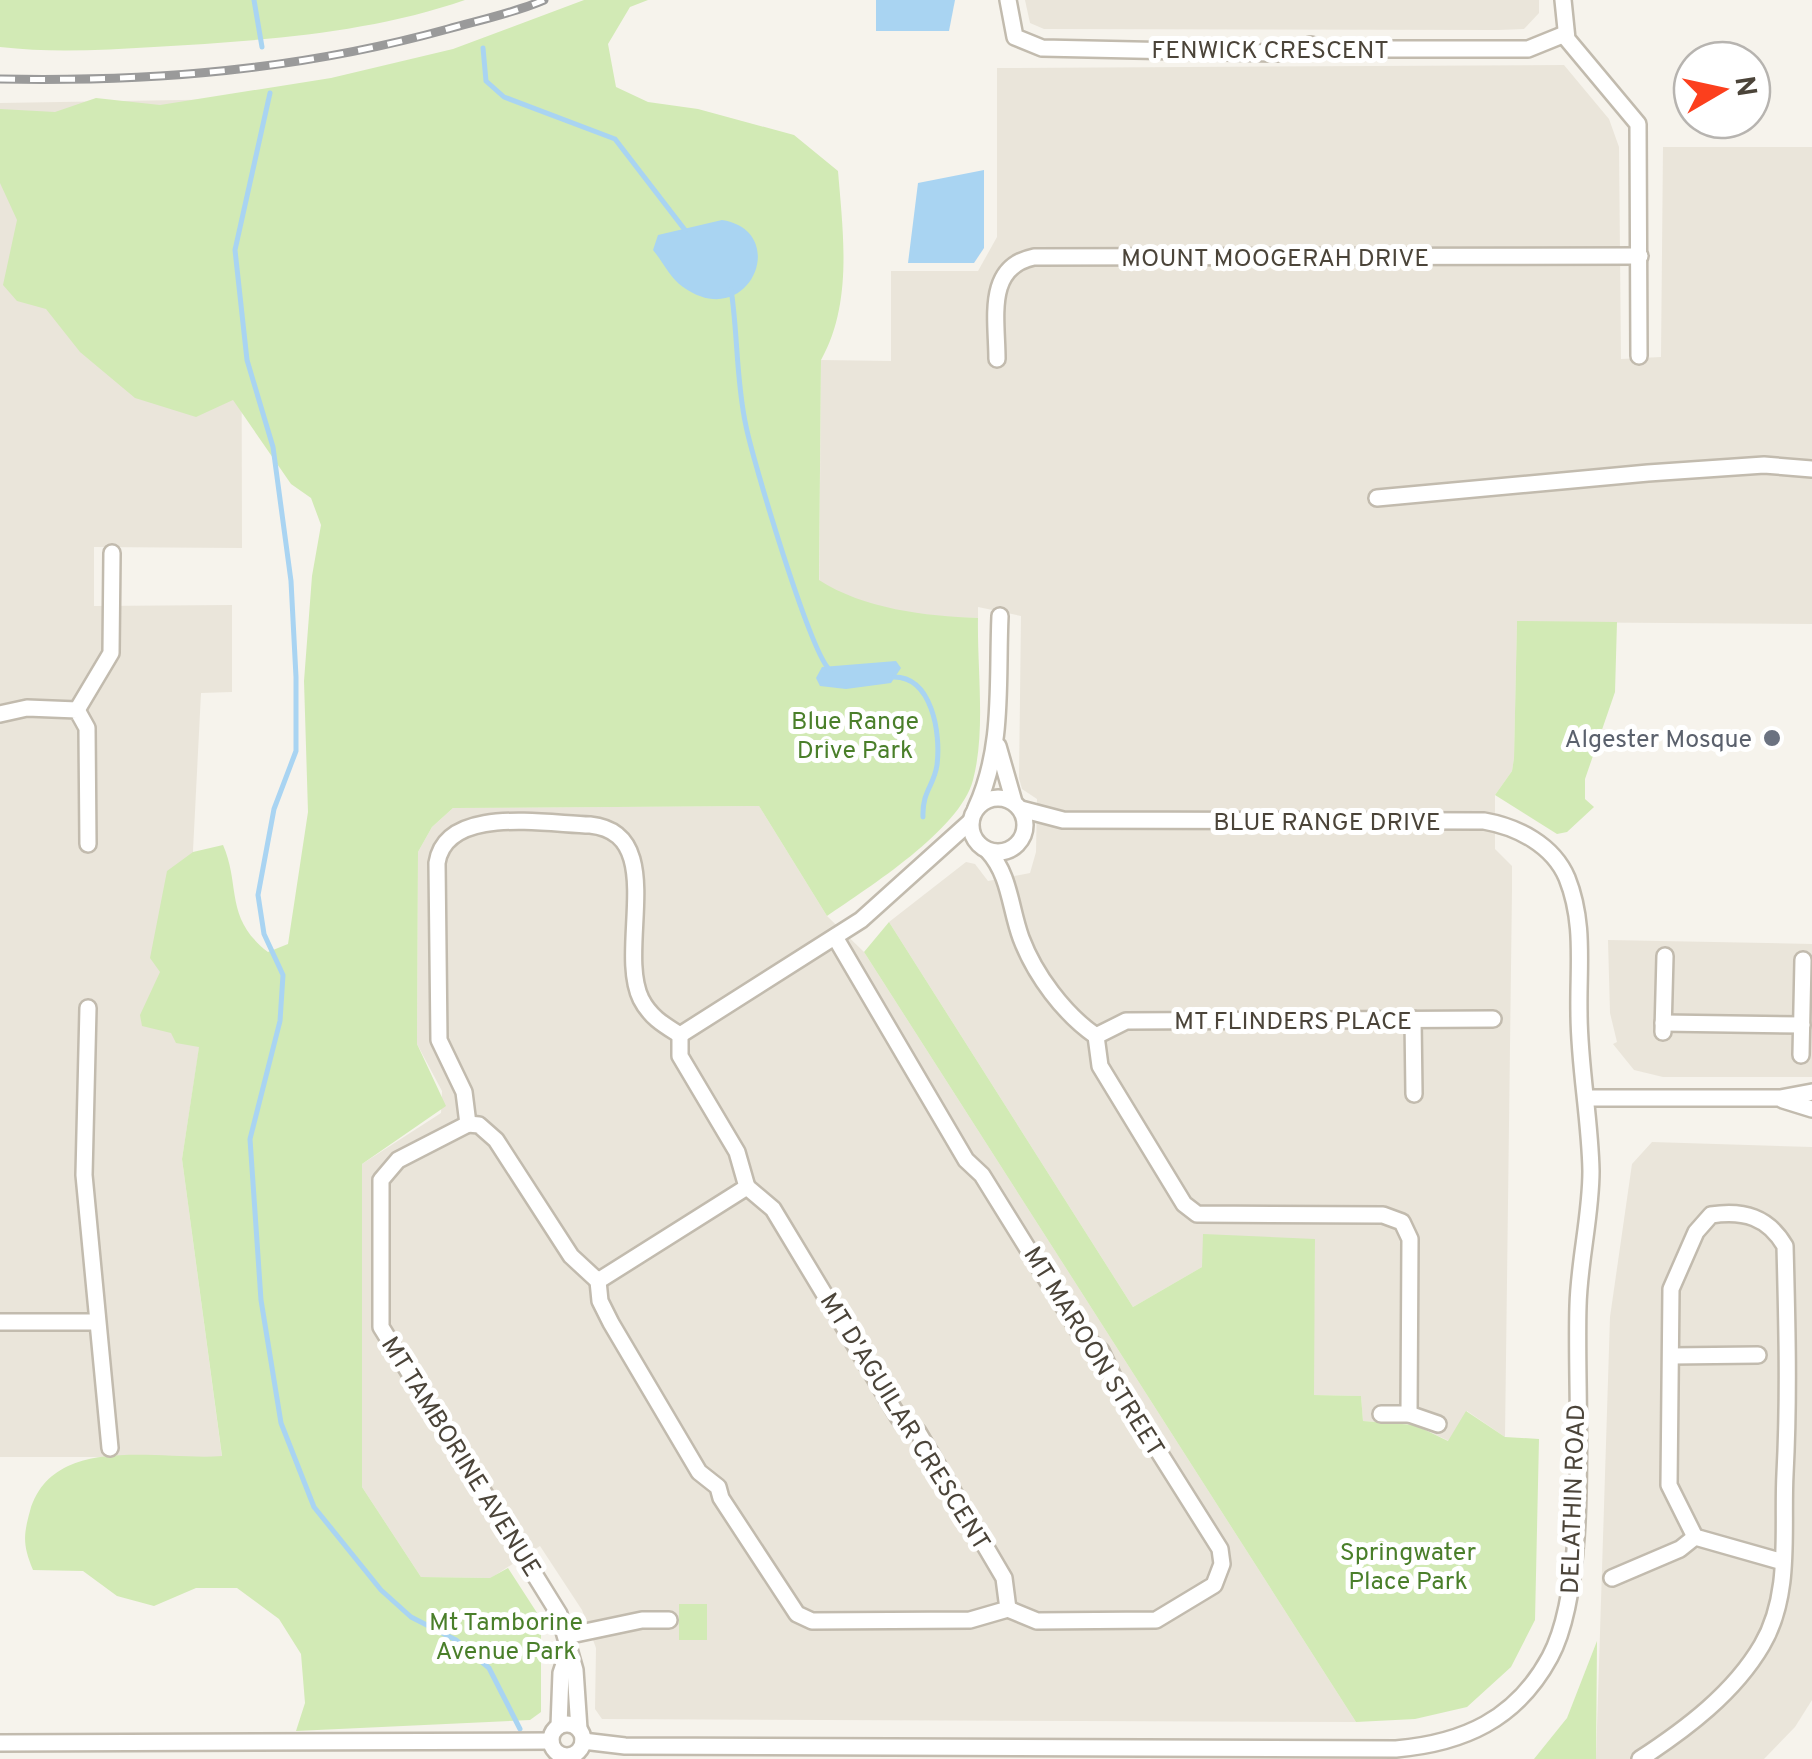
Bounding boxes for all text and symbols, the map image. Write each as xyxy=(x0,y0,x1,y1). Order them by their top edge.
street label: FENWICK CRESCENT xyxy=(1151,36,1389,68)
north arrow xyxy=(1672,40,1772,140)
text: N xyxy=(1724,74,1763,99)
street label: MOUNT MOOGERAH DRIVE xyxy=(1121,244,1429,276)
park label: Blue Range Drive Park xyxy=(791,707,919,768)
place label: Algester Mosque xyxy=(1565,725,1752,757)
marker: Algester Mosque xyxy=(1761,727,1783,749)
street label: BLUE RANGE DRIVE xyxy=(1213,808,1441,840)
street label: MT FLINDERS PLACE xyxy=(1174,1007,1412,1039)
street label: MT MAROON STREET xyxy=(1015,1241,1170,1464)
street label: MT D'AGUILAR CRESCENT xyxy=(811,1288,996,1557)
street label: MT TAMBORINE AVENUE xyxy=(372,1331,547,1584)
street label: DELATHIN ROAD xyxy=(1556,1404,1594,1595)
park label: Springwater Place Park xyxy=(1340,1538,1477,1599)
park label: Mt Tamborine Avenue Park xyxy=(429,1608,583,1669)

